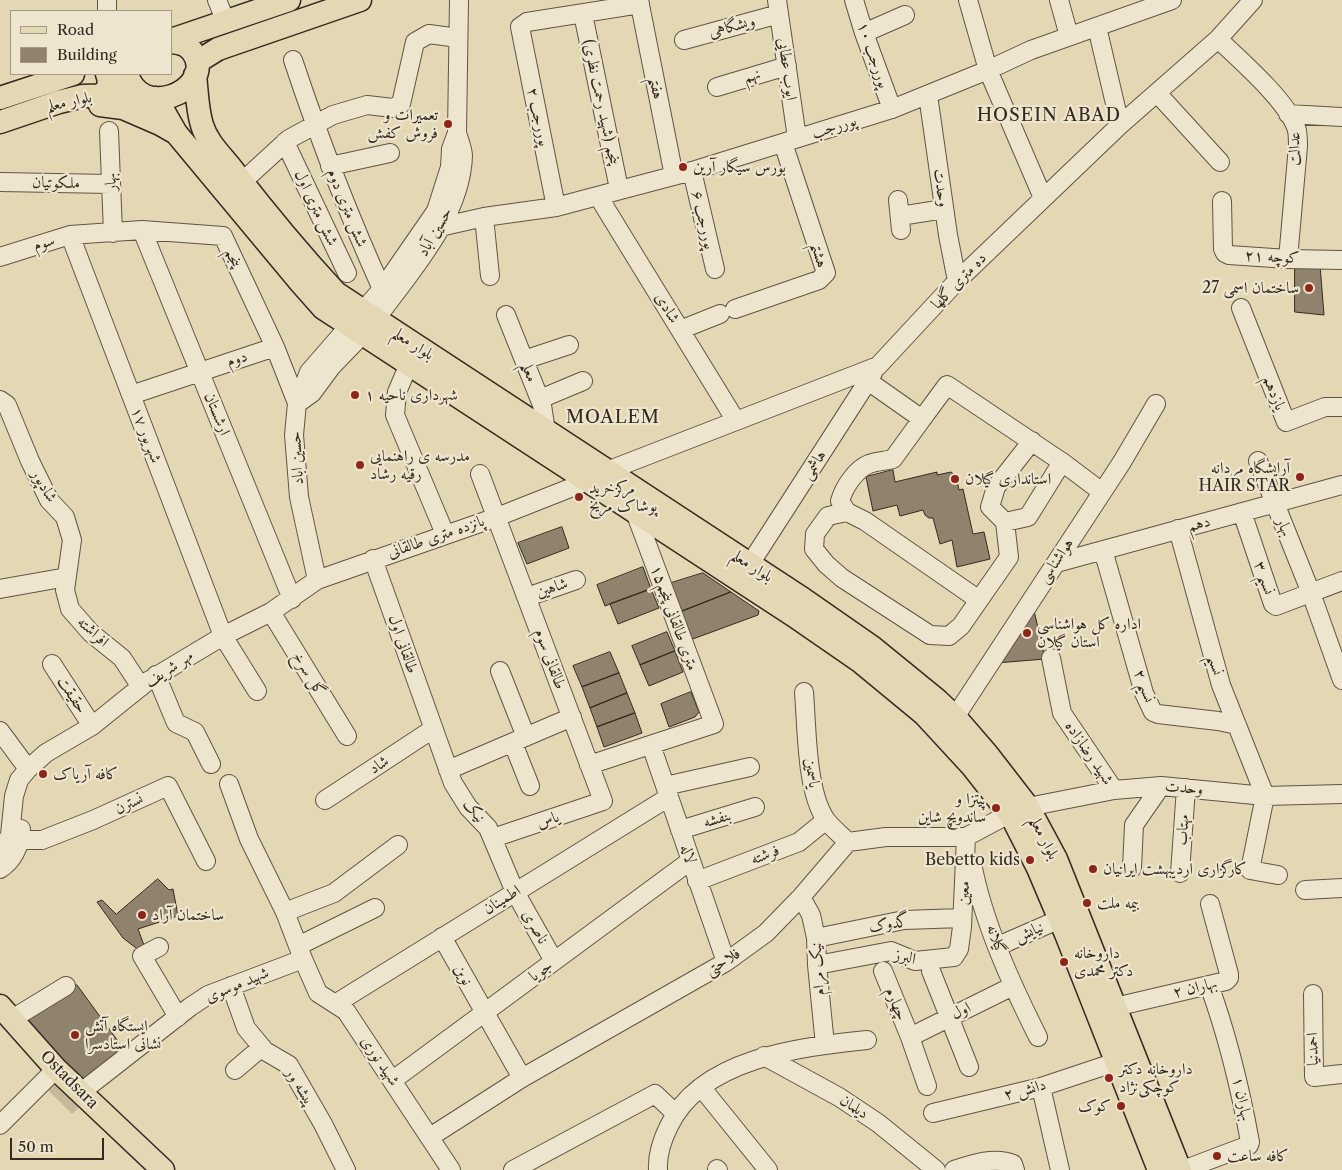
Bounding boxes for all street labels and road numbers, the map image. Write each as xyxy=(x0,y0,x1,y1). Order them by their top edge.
street label: ویشگاهی xyxy=(707,12,757,42)
street label: پوررجب ۱۰ xyxy=(853,19,893,91)
street label: ایوب عطایی xyxy=(773,36,801,102)
street label: پنجم (شهید رحمت نظری) xyxy=(578,38,624,166)
street label: نهم xyxy=(741,64,763,88)
street label: هفتم xyxy=(644,75,668,101)
street label: پوررجب ۲ xyxy=(522,86,554,148)
street label: بلوار معلم xyxy=(44,88,94,116)
street label: پوررجب xyxy=(809,111,859,143)
street label: عدالت xyxy=(1285,132,1305,166)
street label: شش متری دوم xyxy=(323,166,371,250)
street label: شش متری اول xyxy=(290,167,342,249)
street label: وحدت xyxy=(929,168,953,208)
street label: بهار xyxy=(101,172,121,192)
street label: ملکوتیان xyxy=(32,173,80,193)
street label: پوررجب ۶ xyxy=(687,189,719,251)
street label: حسین آباد xyxy=(413,204,457,260)
street label: سوم xyxy=(31,231,57,255)
street label: هشتم xyxy=(806,240,832,270)
street label: پنجم xyxy=(220,245,246,271)
street label: کوچه ۲۱ xyxy=(1244,246,1300,268)
street label: ده متری گلها xyxy=(927,249,991,313)
street label: شادی xyxy=(650,289,684,327)
street label: بلوار معلم xyxy=(388,323,438,365)
street label: دوم xyxy=(224,347,250,371)
street label: معلم xyxy=(516,359,542,385)
street label: یازدهم xyxy=(1258,373,1290,413)
street label: ارشستان xyxy=(200,390,234,438)
street label: ۱۷ شهریور xyxy=(127,404,165,466)
street label: حسین اباد xyxy=(286,431,308,485)
street label: هاشمی xyxy=(797,447,831,483)
street label: شادپور xyxy=(27,466,61,506)
street label: پانزده متری طالقانی xyxy=(385,511,487,563)
street label: دهم xyxy=(1186,512,1212,536)
street label: بهار xyxy=(1272,515,1296,539)
street label: هواشناسی xyxy=(1034,535,1078,587)
street label: بلوار معلم xyxy=(727,545,777,587)
street label: نسیم ۳ xyxy=(1250,559,1278,597)
street label: ۱۵متری طالقانی پنجم xyxy=(646,563,702,673)
street label: شاهین xyxy=(534,574,570,602)
street label: طالقانی اول xyxy=(384,612,422,676)
street label: افراشته xyxy=(73,613,113,651)
street label: طالقانی سوم xyxy=(530,626,570,692)
street label: مهر شریف xyxy=(141,646,197,692)
street label: گل سرخ xyxy=(288,648,330,700)
street label: نسیم xyxy=(1203,653,1227,677)
street label: نسیم ٢ xyxy=(1129,667,1159,705)
street label: حقیقت xyxy=(53,673,91,717)
street label: شهید رضازاده xyxy=(1061,717,1117,789)
street label: شاد xyxy=(365,752,393,778)
street label: یاسمین xyxy=(800,757,824,789)
street label: وحدت xyxy=(1164,777,1204,799)
street label: نسترن xyxy=(112,789,146,819)
street label: نیک xyxy=(459,795,489,827)
street label: بنفشه xyxy=(701,806,733,832)
street label: یاس xyxy=(534,807,562,833)
street label: بلوار معلم xyxy=(1025,813,1063,863)
street label: مهتاب xyxy=(1172,814,1194,846)
street label: فرشته xyxy=(748,841,782,869)
street label: لاله xyxy=(676,842,700,866)
street label: معین xyxy=(954,880,974,906)
street label: اطمینان xyxy=(480,881,524,919)
street label: ناصری xyxy=(518,906,552,948)
street label: گدوک xyxy=(867,911,911,937)
street label: نیایش xyxy=(1012,917,1046,947)
street label: گیلانه xyxy=(982,922,1010,956)
street label: نیک مرام xyxy=(807,942,829,996)
street label: فلاحتی xyxy=(702,944,744,980)
street label: البرز xyxy=(892,945,918,969)
street label: جویا xyxy=(525,956,557,986)
street label: نوین xyxy=(449,961,477,989)
street label: شهید موسوی xyxy=(202,963,272,1007)
street label: بهاران ۲ xyxy=(1171,974,1219,1002)
street label: چهارم xyxy=(881,985,911,1023)
street label: اول xyxy=(948,998,974,1024)
street label: احمدنیا xyxy=(1303,1032,1323,1066)
street label: شهید نوری xyxy=(356,1033,404,1089)
street label: Ostadsara xyxy=(36,1047,102,1113)
street label: پیشه ور xyxy=(281,1064,319,1110)
street label: دانش ۲ xyxy=(1002,1075,1048,1105)
street label: بهاران ۱ xyxy=(1228,1075,1256,1123)
street label: دیلمان xyxy=(836,1091,872,1123)

